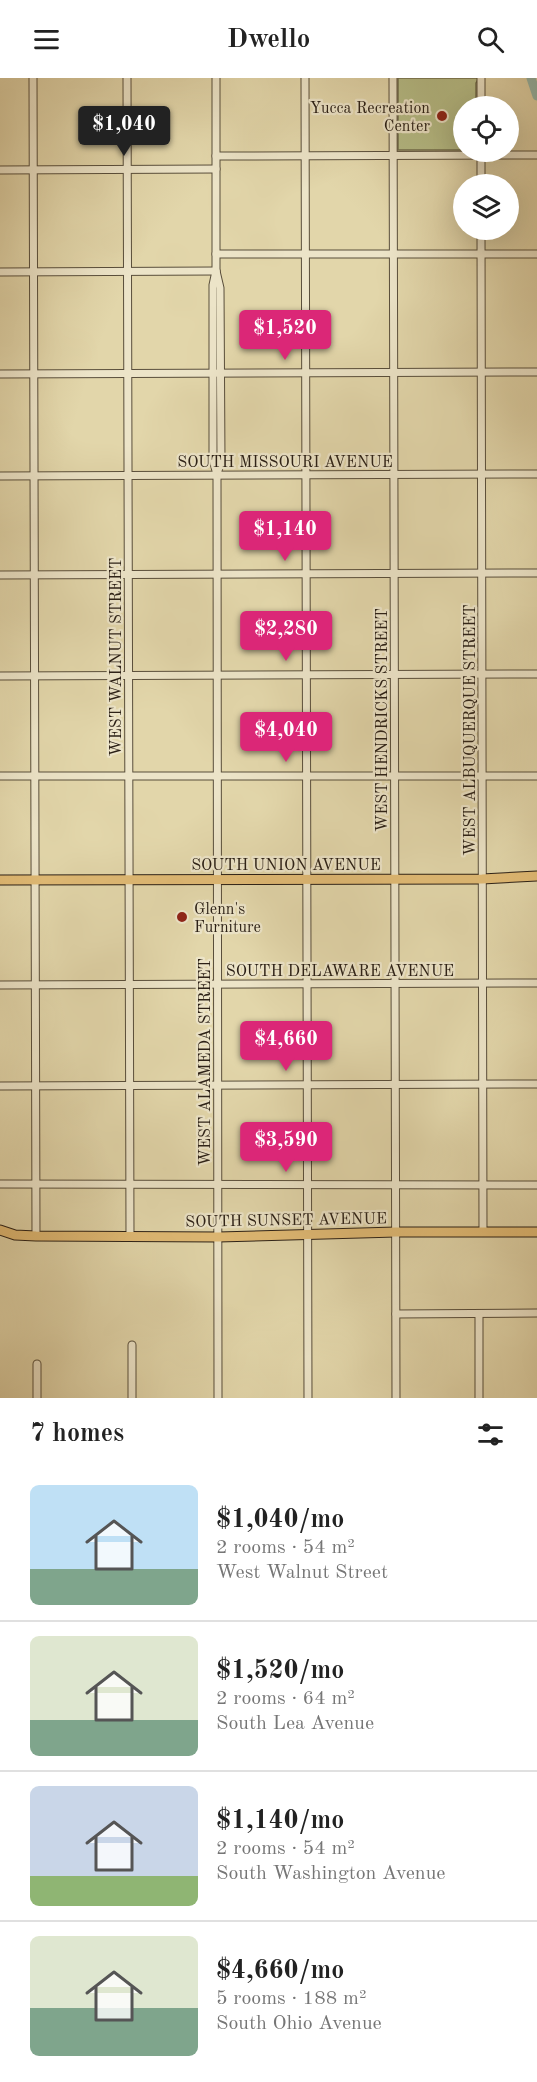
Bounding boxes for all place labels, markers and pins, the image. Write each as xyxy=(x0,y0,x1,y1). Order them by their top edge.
place label: Yucca Recreation Center xyxy=(310,101,430,135)
pin: $1,040 xyxy=(75,106,173,157)
marker: Yucca Recreation Center xyxy=(435,109,449,123)
pin: $1,520 xyxy=(236,310,334,361)
pin: $1,140 xyxy=(236,511,334,562)
pin: $2,280 xyxy=(237,611,335,662)
pin: $4,040 xyxy=(237,712,335,763)
place label: Glenn's Furniture xyxy=(194,902,261,936)
marker: Glenn's Furniture xyxy=(175,910,189,924)
pin: $4,660 xyxy=(237,1021,335,1072)
pin: $3,590 xyxy=(237,1122,335,1173)

